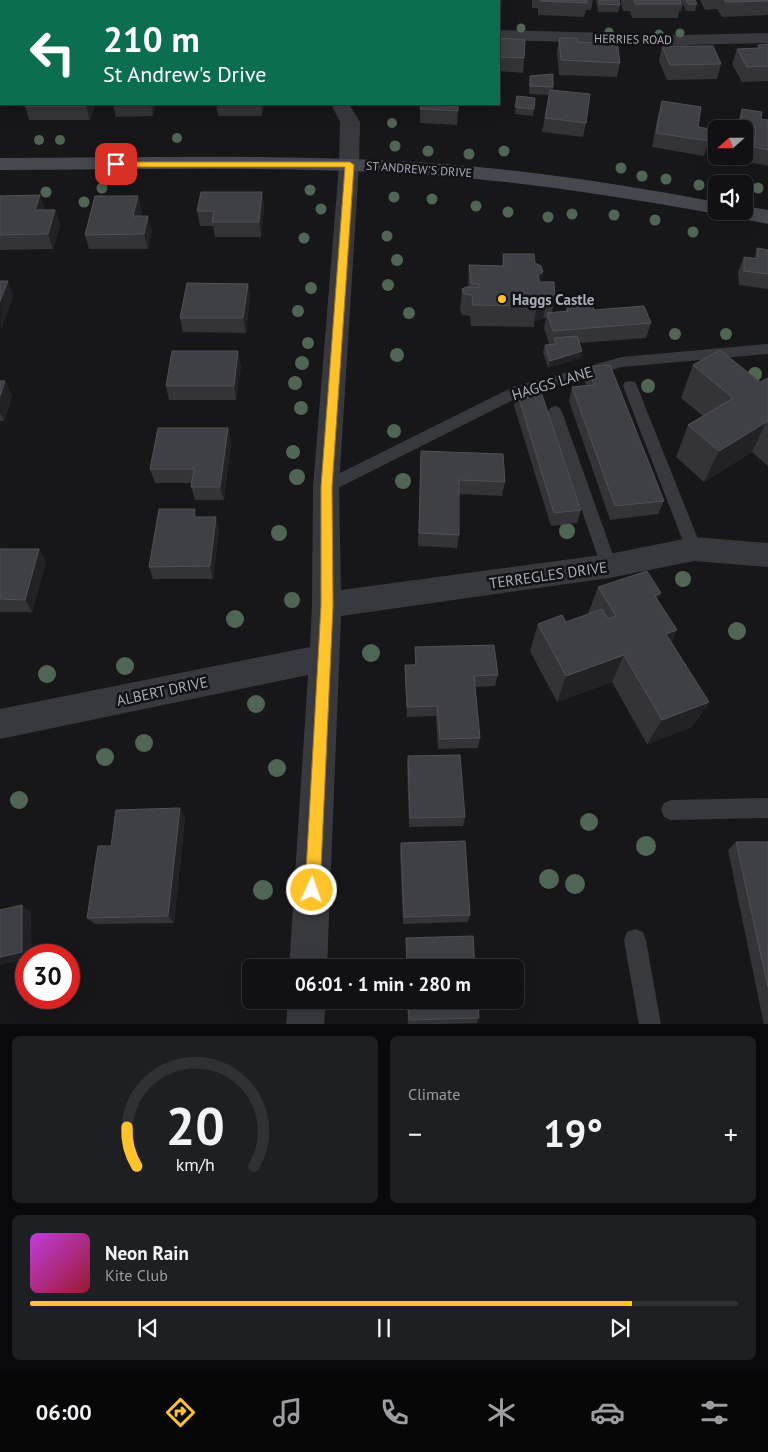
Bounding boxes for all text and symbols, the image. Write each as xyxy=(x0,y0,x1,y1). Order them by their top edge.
text: 210 m xyxy=(103,16,200,62)
icon: left xyxy=(20,20,85,85)
street label: HERRIES ROAD xyxy=(594,31,672,47)
text: St Andrew's Drive xyxy=(103,60,267,88)
north arrow xyxy=(708,120,752,165)
map controls xyxy=(708,120,753,220)
pin xyxy=(95,143,137,185)
icon: arrive xyxy=(102,150,130,178)
street label: ST ANDREW'S DRIVE xyxy=(365,158,473,180)
button: sound xyxy=(708,175,753,220)
place label: Haggs Castle xyxy=(512,290,595,309)
marker: Haggs Castle xyxy=(496,293,508,305)
street label: HAGGS LANE xyxy=(509,362,595,404)
street label: TERREGLES DRIVE xyxy=(488,557,608,593)
street label: ALBERT DRIVE xyxy=(115,672,209,710)
position arrow xyxy=(285,863,337,915)
speed limit sign: 30 xyxy=(15,944,80,1009)
text: 06:01 · 1 min · 280 m xyxy=(295,972,471,996)
text: Climate xyxy=(408,1084,460,1104)
text: 20 xyxy=(166,1092,224,1159)
text: 19° xyxy=(543,1108,603,1157)
text: − xyxy=(408,1115,422,1152)
text: + xyxy=(724,1115,738,1152)
text: km/h xyxy=(175,1153,215,1176)
text: Neon Rain xyxy=(105,1241,189,1265)
text: Kite Club xyxy=(105,1265,168,1285)
icon: previous xyxy=(134,1314,162,1342)
icon: pause xyxy=(370,1314,398,1342)
icon: next xyxy=(606,1314,634,1342)
icon: directions xyxy=(163,1395,198,1430)
icon: music xyxy=(270,1395,305,1430)
icon: phone xyxy=(377,1395,412,1430)
icon: climate xyxy=(484,1395,519,1430)
icon: car xyxy=(590,1395,625,1430)
icon: filters xyxy=(697,1395,732,1430)
text: 06:00 xyxy=(36,1398,92,1426)

